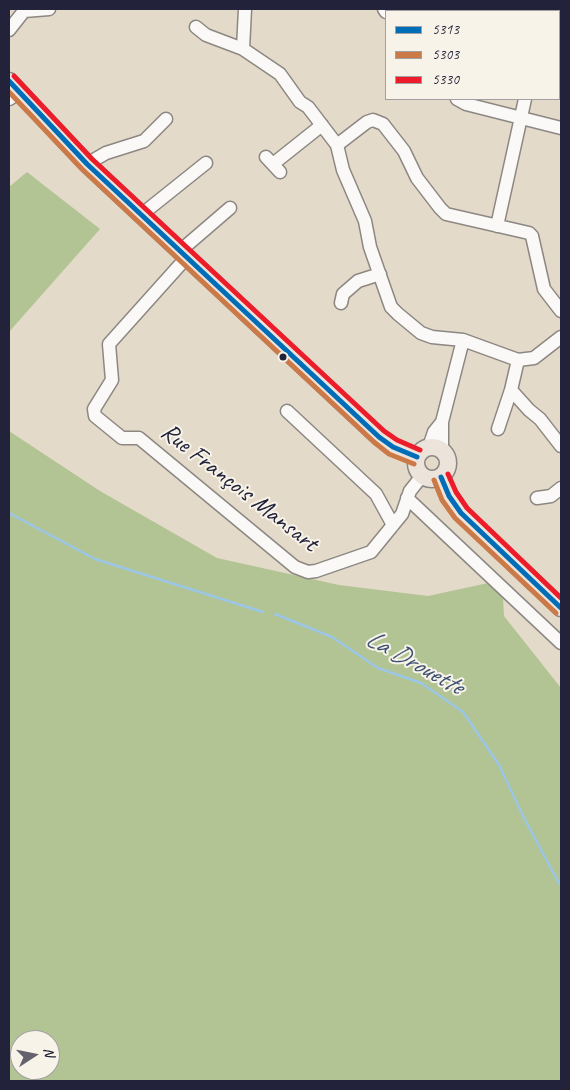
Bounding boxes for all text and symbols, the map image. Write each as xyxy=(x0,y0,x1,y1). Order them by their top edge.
legend xyxy=(385,10,560,100)
text: 5313 xyxy=(432,20,459,39)
text: 5303 xyxy=(432,45,459,64)
text: 5330 xyxy=(432,70,459,89)
unlabelled marker xyxy=(278,352,288,362)
street label: Rue François Mansart xyxy=(154,417,324,559)
water label: La Drouette xyxy=(360,624,468,702)
north arrow xyxy=(10,1030,60,1080)
text: N xyxy=(40,1046,58,1058)

